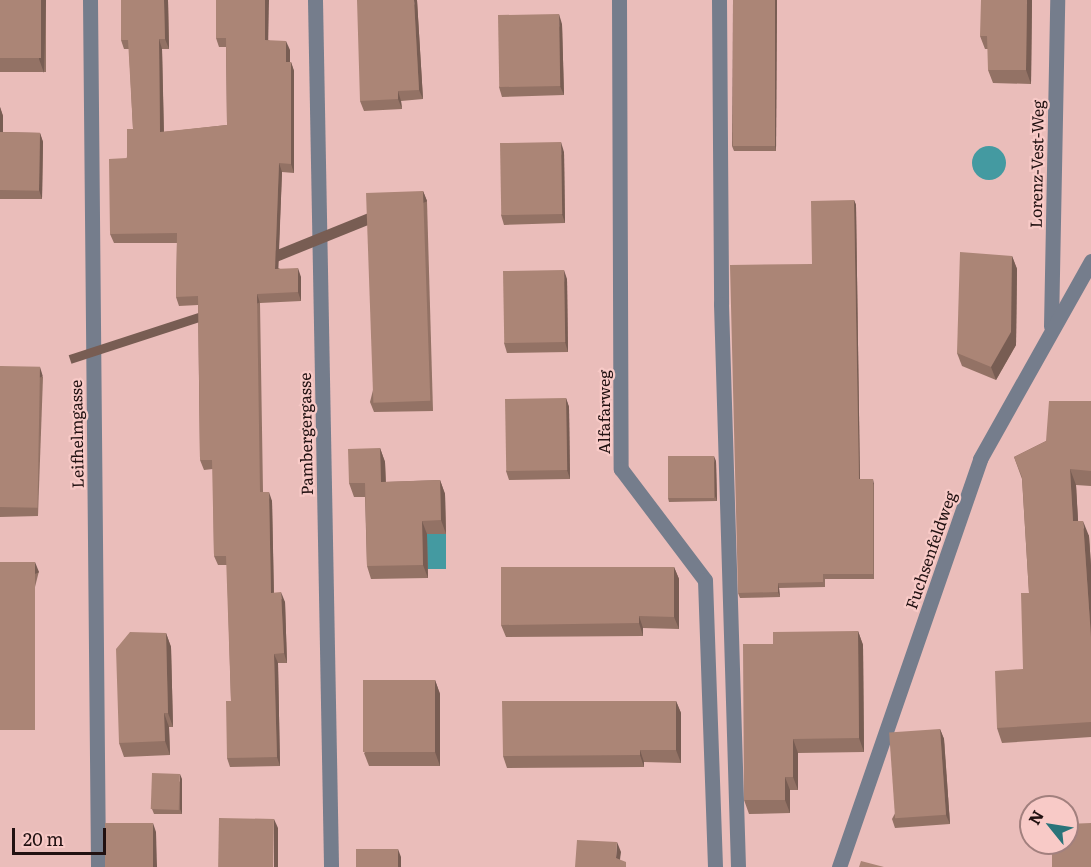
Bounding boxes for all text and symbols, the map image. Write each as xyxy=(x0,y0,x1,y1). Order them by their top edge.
street label: Lorenz-Vest-Weg xyxy=(1025,100,1047,228)
street label: Alfafarweg xyxy=(593,370,613,454)
street label: Pambergergasse xyxy=(294,372,316,496)
street label: Leifhelmgasse xyxy=(65,380,87,488)
street label: Fuchsenfeldweg xyxy=(901,488,959,612)
north arrow xyxy=(1019,795,1079,855)
text: N xyxy=(1021,805,1049,829)
scale bar xyxy=(15,816,110,854)
text: 20 m xyxy=(23,825,64,852)

